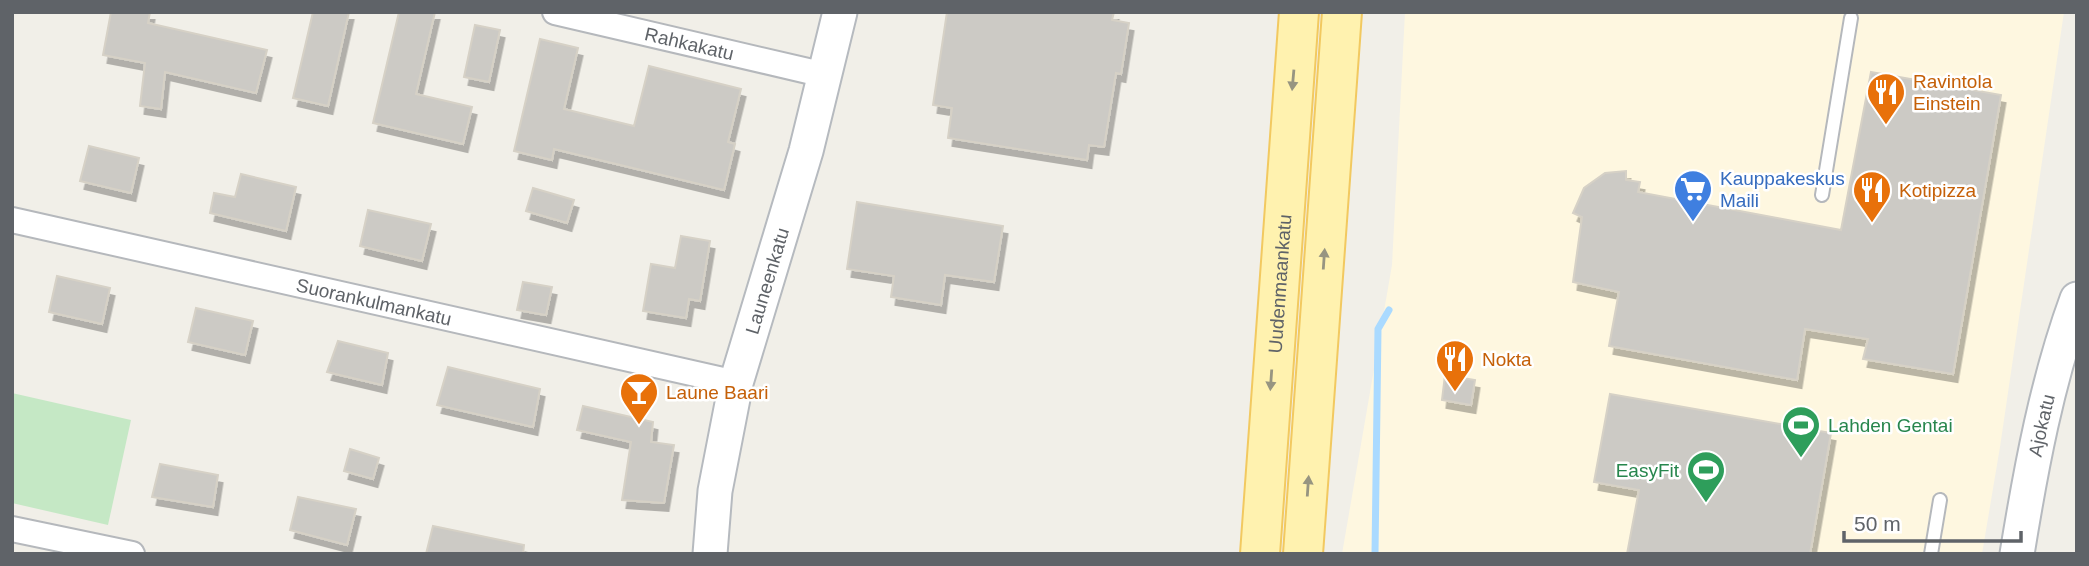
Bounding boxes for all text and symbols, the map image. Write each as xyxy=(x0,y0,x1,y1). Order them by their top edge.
street label: Rahkakatu xyxy=(643,23,736,64)
one-way arrow xyxy=(1287,69,1298,91)
restaurant icon: Ravintola Einstein xyxy=(1865,71,1907,126)
place label: Ravintola Einstein xyxy=(1913,71,1993,114)
supermarket icon: Kauppakeskus Maili xyxy=(1672,168,1714,223)
place label: Kauppakeskus Maili xyxy=(1720,168,1845,211)
restaurant icon: Kotipizza xyxy=(1851,169,1893,224)
place label: Kotipizza xyxy=(1899,180,1977,201)
street label: Uudenmaankatu xyxy=(1264,213,1295,354)
street label: Launeenkatu xyxy=(741,225,793,337)
one-way arrow xyxy=(1318,247,1329,269)
street label: Suorankulmankatu xyxy=(294,274,453,330)
restaurant icon: Nokta xyxy=(1434,338,1476,393)
place label: Nokta xyxy=(1482,349,1532,370)
one-way arrow xyxy=(1265,370,1276,392)
bar icon: Laune Baari xyxy=(618,371,660,426)
place label: Laune Baari xyxy=(666,382,768,403)
street label: Ajokatu xyxy=(2025,392,2059,458)
sports icon: Lahden Gentai xyxy=(1780,404,1822,459)
place label: Lahden Gentai xyxy=(1828,415,1953,436)
sports icon: EasyFit xyxy=(1685,449,1727,504)
place label: EasyFit xyxy=(1616,460,1680,481)
one-way arrow xyxy=(1303,474,1314,496)
scale bar xyxy=(1844,500,2021,544)
text: 50 m xyxy=(1854,512,1901,535)

